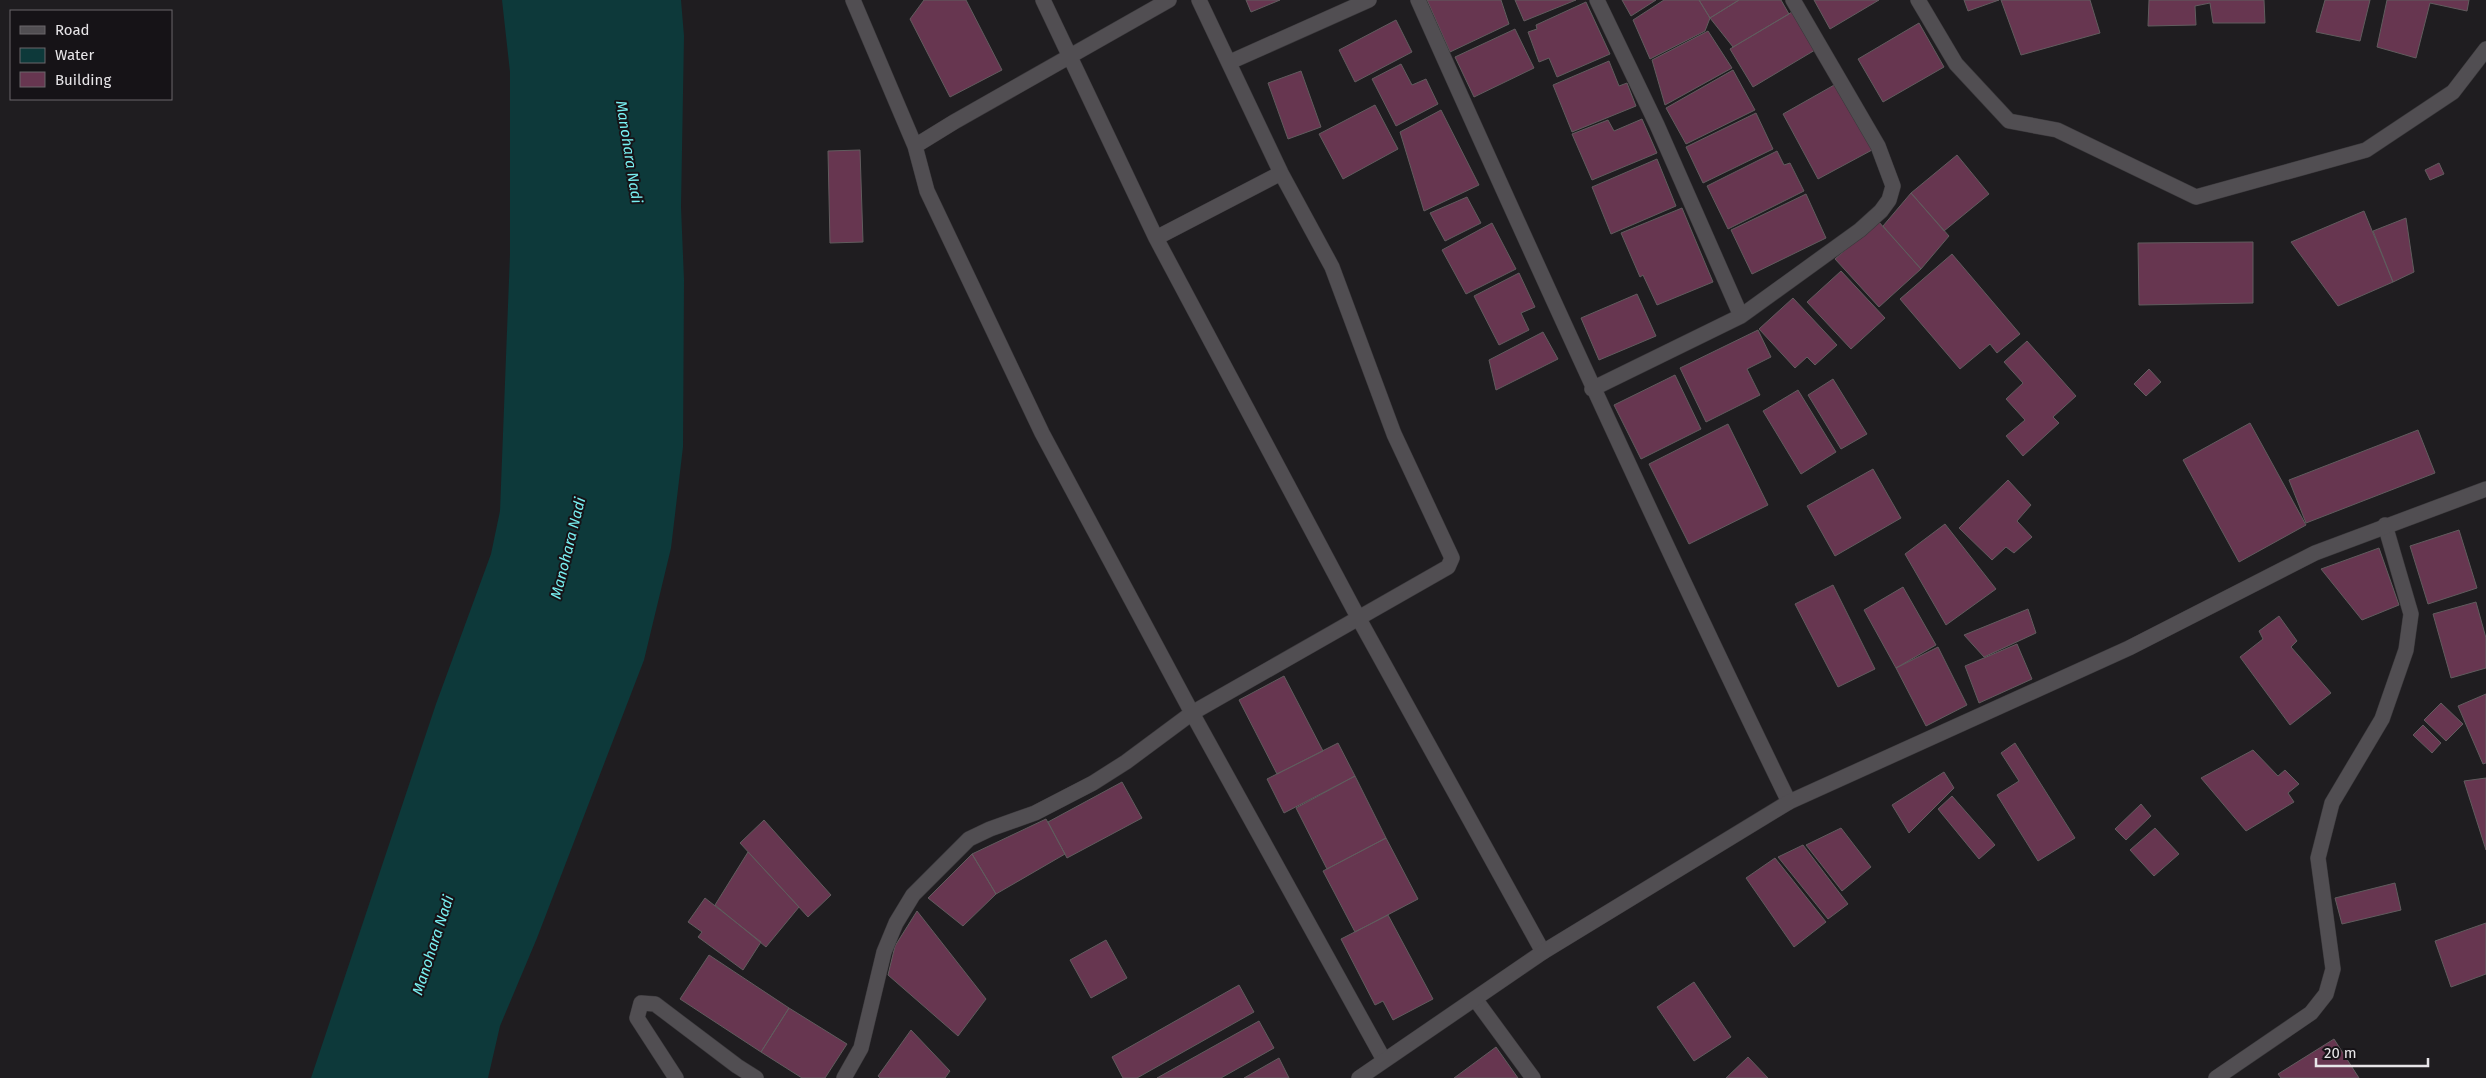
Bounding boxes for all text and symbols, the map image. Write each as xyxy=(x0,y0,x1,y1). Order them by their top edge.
legend xyxy=(10,10,172,100)
text: Road xyxy=(55,21,90,39)
text: Water xyxy=(55,46,94,64)
text: Building xyxy=(55,71,111,89)
water label: Manohara Nadi xyxy=(612,99,646,205)
water label: Manohara Nadi xyxy=(547,495,589,601)
water label: Manohara Nadi xyxy=(408,893,458,997)
scale bar xyxy=(2316,1036,2428,1068)
text: 20 m xyxy=(2324,1044,2357,1062)

